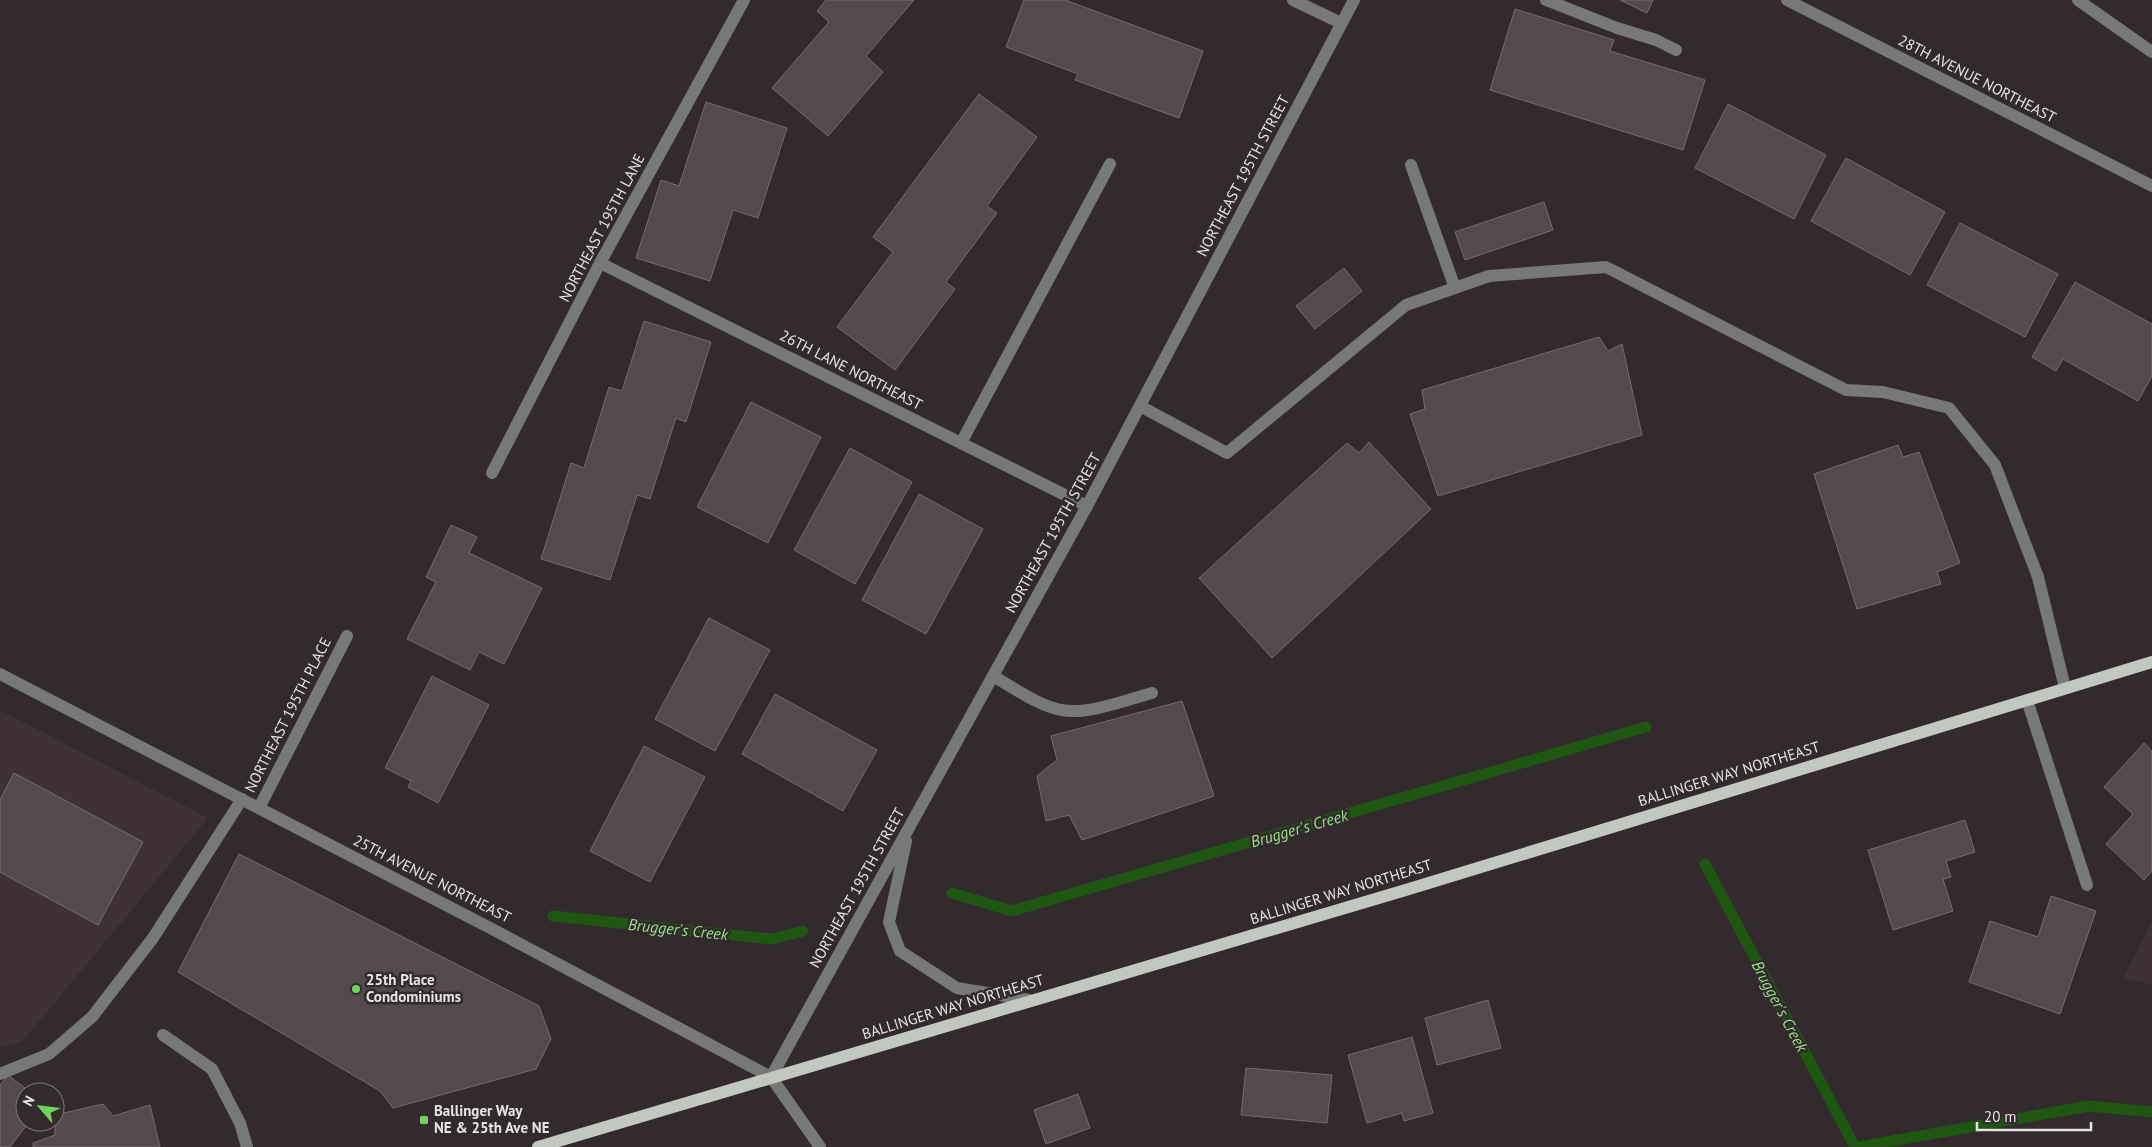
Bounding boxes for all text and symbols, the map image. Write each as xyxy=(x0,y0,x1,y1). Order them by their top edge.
street label: 28TH AVENUE NORTHEAST xyxy=(1895,30,2060,127)
street label: NORTHEAST 195TH STREET xyxy=(1192,91,1293,260)
street label: NORTHEAST 195TH LANE xyxy=(554,150,649,305)
street label: 26TH LANE NORTHEAST xyxy=(777,325,926,414)
street label: NORTHEAST 195TH STREET xyxy=(1001,449,1105,616)
street label: NORTHEAST 195TH PLACE xyxy=(240,634,335,795)
street label: BALLINGER WAY NORTHEAST xyxy=(1636,737,1823,810)
street label: NORTHEAST 195TH STREET xyxy=(805,804,909,971)
water label: Brugger's Creek xyxy=(1248,804,1351,851)
street label: 25TH AVENUE NORTHEAST xyxy=(350,830,515,927)
street label: BALLINGER WAY NORTHEAST xyxy=(1248,855,1435,928)
water label: Brugger's Creek xyxy=(627,914,730,944)
water label: Brugger's Creek xyxy=(1748,957,1813,1056)
place label: 25th Place Condominiums xyxy=(366,970,461,1006)
street label: BALLINGER WAY NORTHEAST xyxy=(860,970,1047,1043)
marker: 25th Place Condominiums xyxy=(350,983,362,995)
north arrow xyxy=(15,1082,65,1132)
text: N xyxy=(18,1093,39,1109)
scale bar xyxy=(1977,1100,2091,1132)
place label: Ballinger Way NE & 25th Ave NE xyxy=(434,1101,550,1137)
text: 20 m xyxy=(1984,1107,2017,1126)
marker: Ballinger Way NE & 25th Ave NE xyxy=(418,1114,430,1126)

